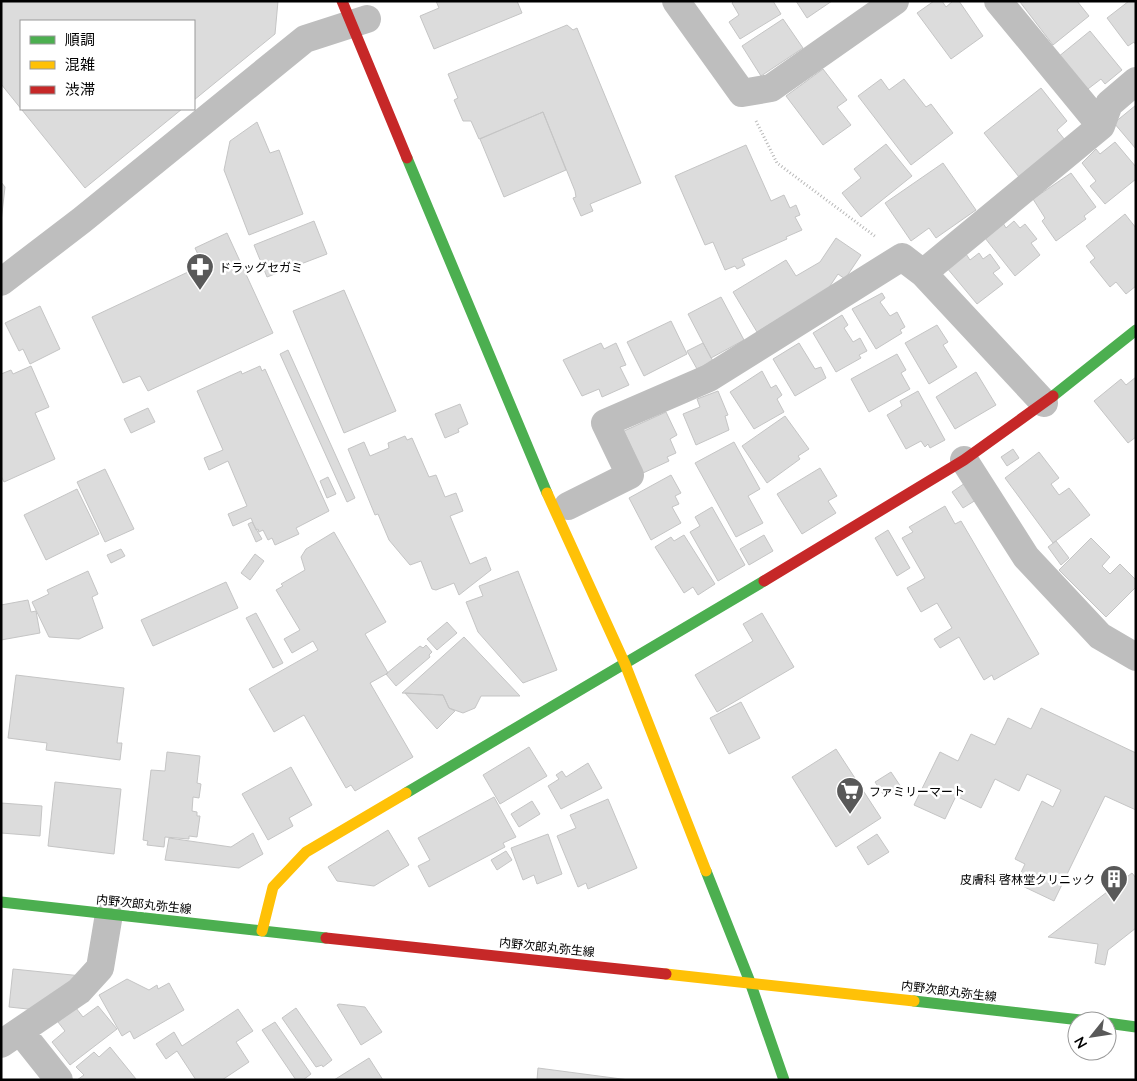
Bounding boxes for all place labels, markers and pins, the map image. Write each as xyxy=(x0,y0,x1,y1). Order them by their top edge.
pharmacy icon: ドラッグセガミ xyxy=(185,252,215,291)
place label: ドラッグセガミ xyxy=(219,260,303,275)
supermarket icon: ファミリーマート xyxy=(835,776,865,815)
place label: ファミリーマート xyxy=(869,784,965,799)
building icon: 皮膚科 啓林堂クリニック xyxy=(1099,864,1129,903)
place label: 皮膚科 啓林堂クリニック xyxy=(960,872,1095,887)

